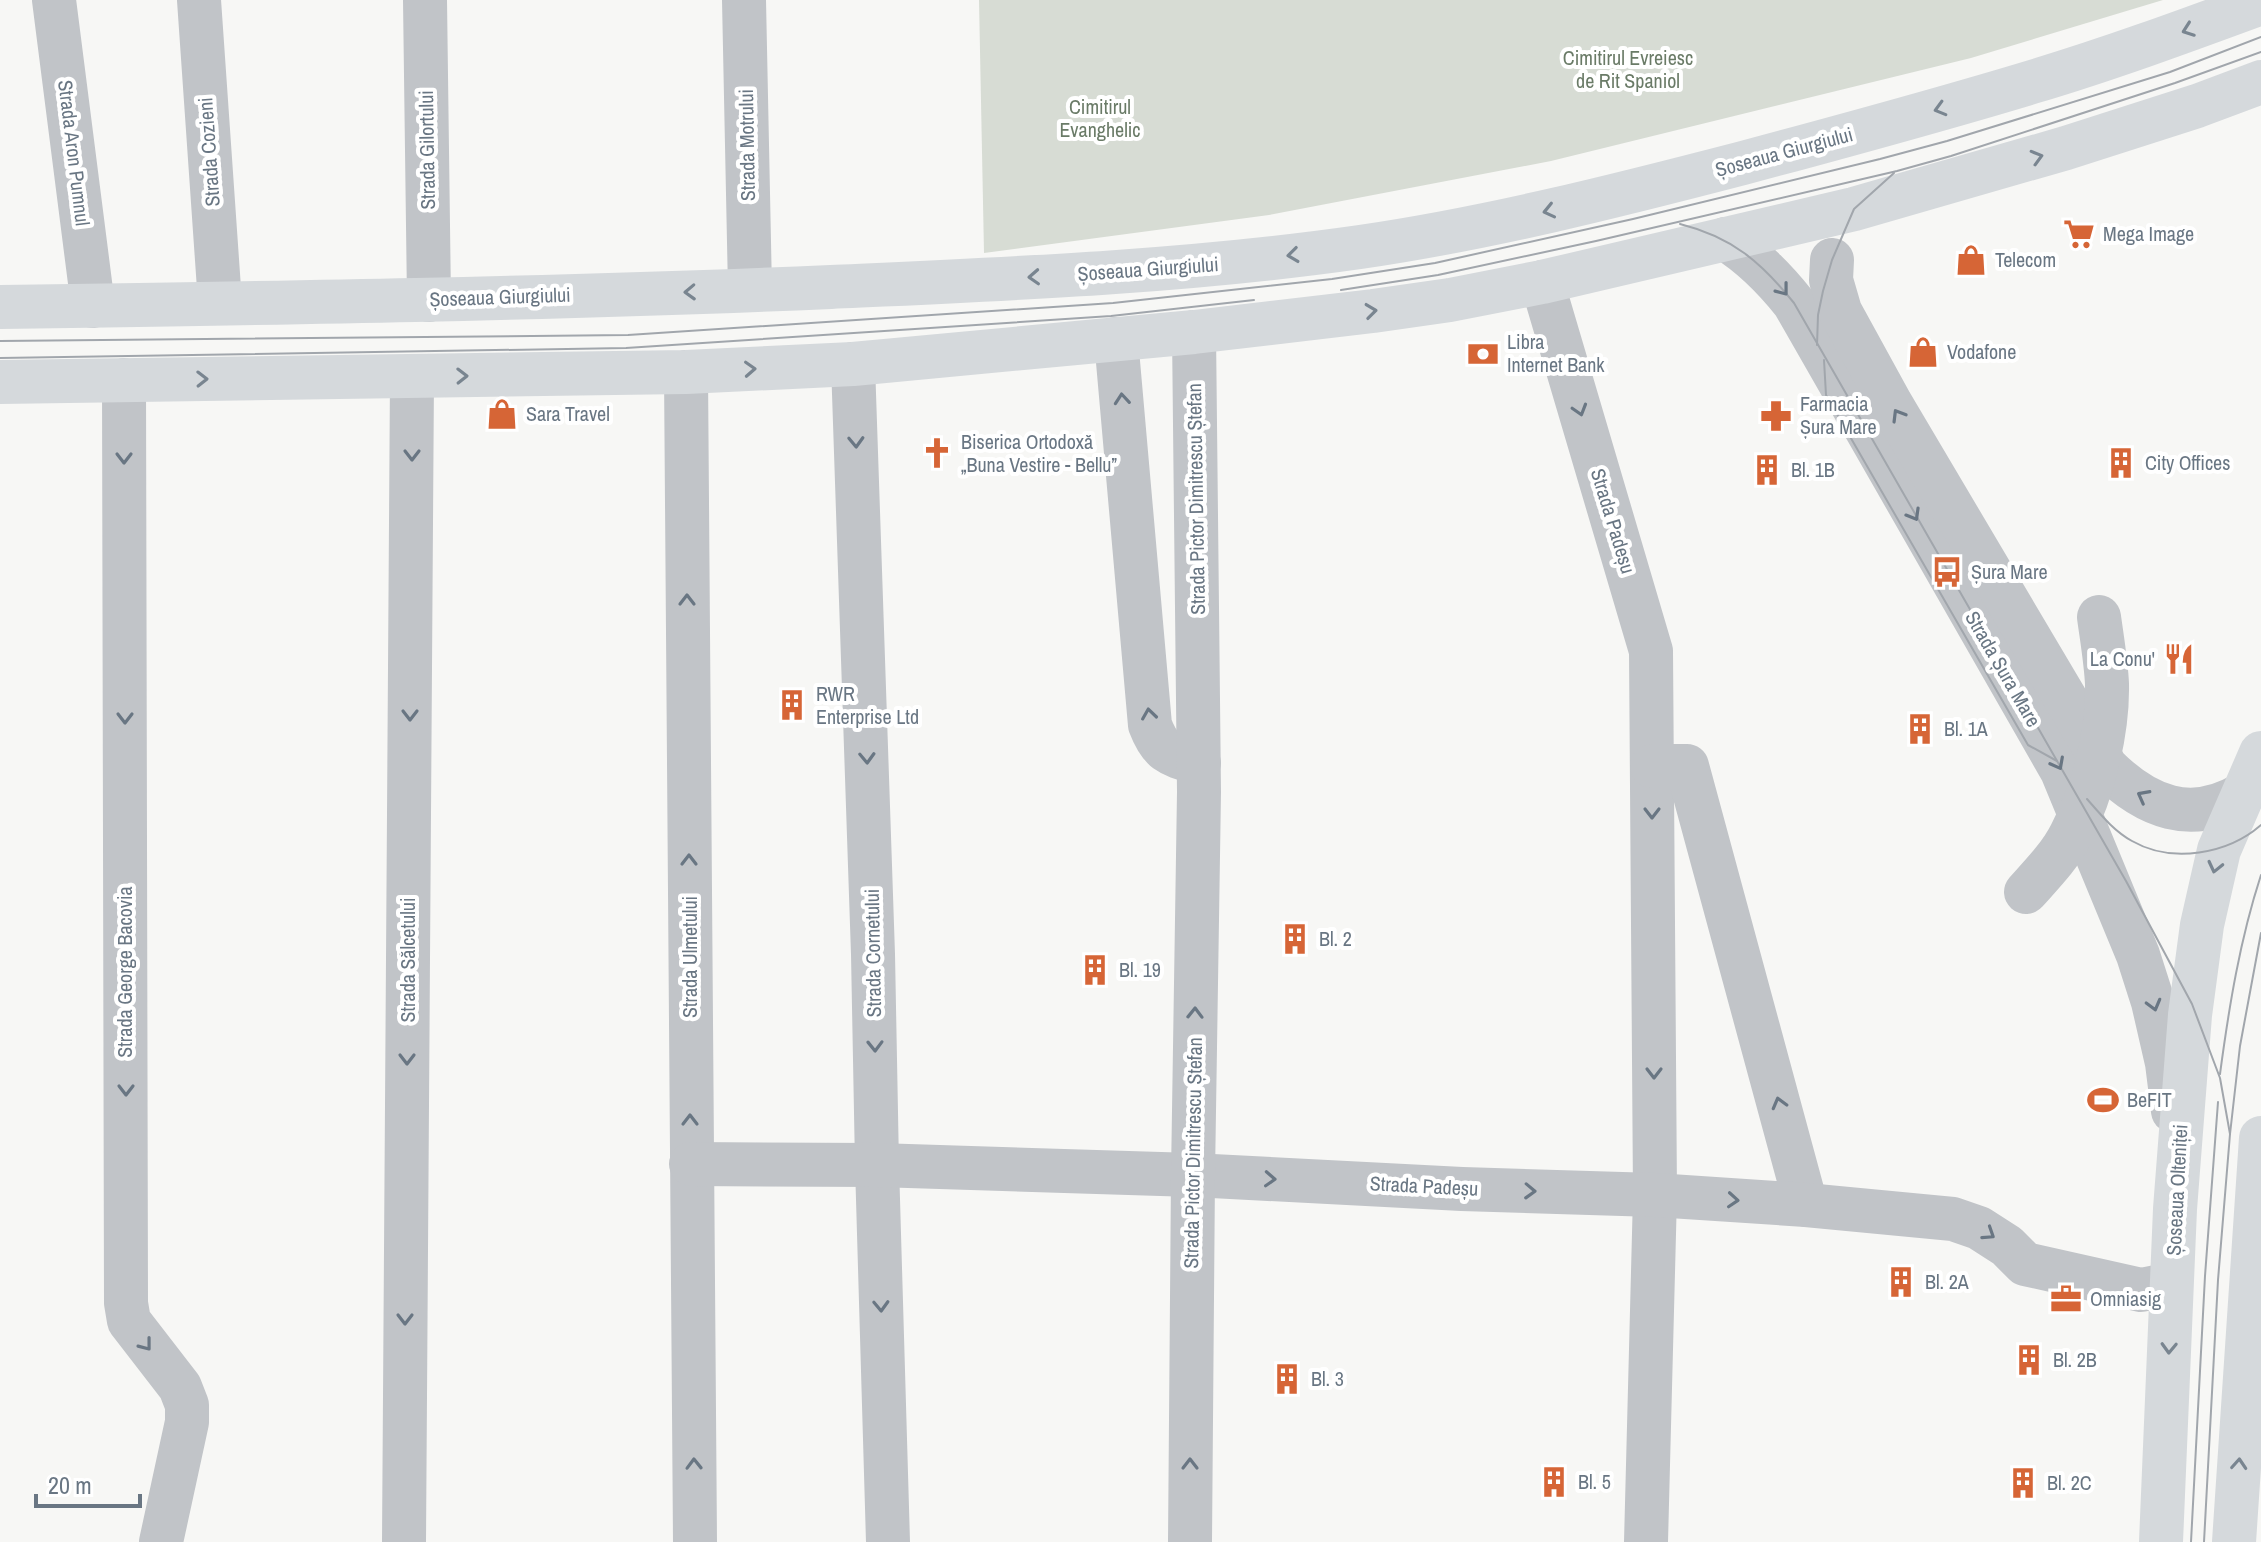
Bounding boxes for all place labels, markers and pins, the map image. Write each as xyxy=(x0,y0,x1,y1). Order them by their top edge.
supermarket icon: Mega Image xyxy=(2062,217,2096,251)
place label: Mega Image xyxy=(2103,220,2194,247)
shop icon: Telecom xyxy=(1954,243,1988,277)
place label: Telecom xyxy=(1995,246,2056,273)
place label: Libra Internet Bank xyxy=(1507,328,1605,378)
shop icon: Vodafone xyxy=(1906,335,1940,369)
bank icon: Libra Internet Bank xyxy=(1466,337,1500,371)
place label: Vodafone xyxy=(1947,338,2016,365)
place label: Farmacia Șura Mare xyxy=(1800,390,1877,440)
shop icon: Sara Travel xyxy=(485,397,519,431)
pharmacy icon: Farmacia Șura Mare xyxy=(1759,399,1793,433)
place label: Sara Travel xyxy=(526,400,610,427)
place label: Biserica Ortodoxă „Buna Vestire - Bellu” xyxy=(961,428,1117,478)
church icon: Biserica Ortodoxă „Buna Vestire - Bellu” xyxy=(920,436,954,470)
building icon: City Offices xyxy=(2104,446,2138,480)
place label: City Offices xyxy=(2145,449,2230,476)
building icon: Bl. 1B xyxy=(1750,453,1784,487)
place label: Bl. 1B xyxy=(1791,456,1835,483)
bus stop icon: Șura Mare xyxy=(1930,555,1964,589)
place label: Șura Mare xyxy=(1971,558,2048,585)
restaurant icon: La Conu' xyxy=(2162,642,2196,676)
place label: La Conu' xyxy=(2090,645,2155,672)
place label: RWR Enterprise Ltd xyxy=(816,680,919,730)
building icon: RWR Enterprise Ltd xyxy=(775,688,809,722)
building icon: Bl. 1A xyxy=(1903,712,1937,746)
place label: Bl. 1A xyxy=(1944,715,1988,742)
building icon: Bl. 2 xyxy=(1278,922,1312,956)
place label: Bl. 2 xyxy=(1319,925,1352,952)
building icon: Bl. 19 xyxy=(1078,953,1112,987)
place label: Bl. 19 xyxy=(1119,956,1161,983)
sports icon: BeFIT xyxy=(2086,1083,2120,1117)
place label: BeFIT xyxy=(2127,1086,2172,1113)
building icon: Bl. 2A xyxy=(1884,1265,1918,1299)
place label: Bl. 2A xyxy=(1925,1268,1969,1295)
office icon: Omniasig xyxy=(2049,1282,2083,1316)
place label: Omniasig xyxy=(2090,1285,2161,1312)
building icon: Bl. 2B xyxy=(2012,1343,2046,1377)
place label: Bl. 2B xyxy=(2053,1346,2097,1373)
building icon: Bl. 3 xyxy=(1270,1362,1304,1396)
place label: Bl. 3 xyxy=(1311,1365,1344,1392)
building icon: Bl. 5 xyxy=(1537,1465,1571,1499)
building icon: Bl. 2C xyxy=(2006,1466,2040,1500)
place label: Bl. 5 xyxy=(1578,1468,1611,1495)
place label: Bl. 2C xyxy=(2047,1469,2092,1496)

